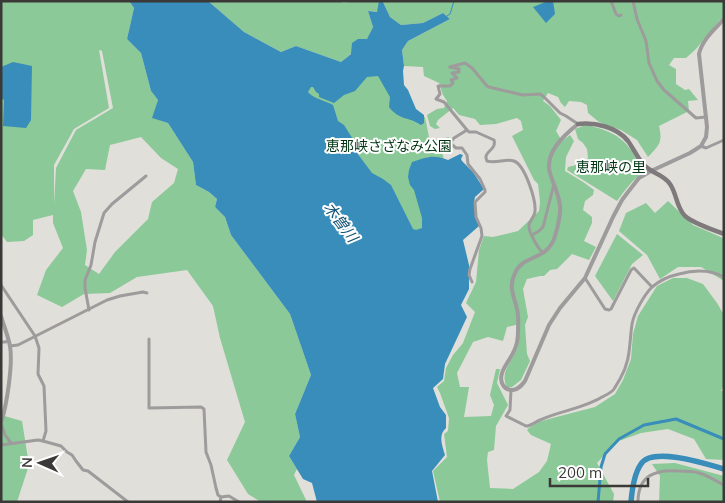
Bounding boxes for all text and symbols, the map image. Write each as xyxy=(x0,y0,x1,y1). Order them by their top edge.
park label: 恵那峡さざなみ公園 xyxy=(326,137,452,155)
park label: 恵那峡の里 xyxy=(576,158,646,176)
water label: 木曽川 xyxy=(320,198,363,247)
north arrow xyxy=(15,438,65,488)
scale bar xyxy=(550,456,648,488)
text: N xyxy=(18,457,36,468)
text: 200 m xyxy=(558,463,602,482)

